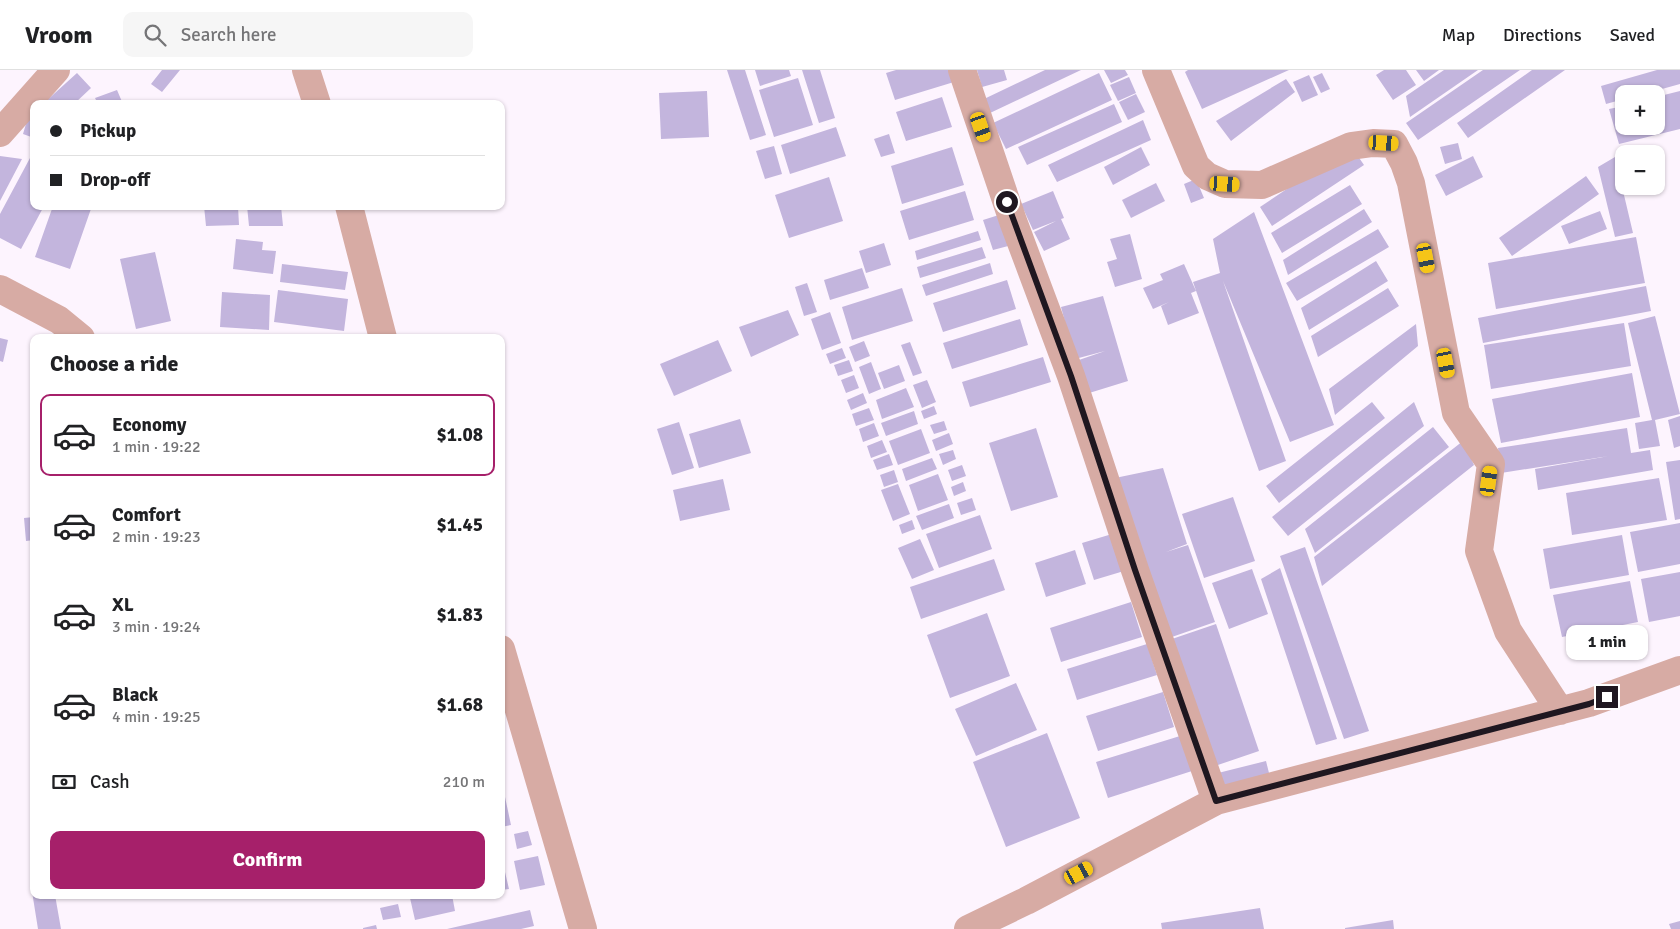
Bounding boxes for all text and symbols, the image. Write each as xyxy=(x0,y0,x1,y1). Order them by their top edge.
search box xyxy=(123,12,473,57)
text: Vroom xyxy=(25,20,93,50)
icon: search xyxy=(141,21,169,49)
text: Search here xyxy=(181,23,276,47)
text: Map xyxy=(1442,24,1475,46)
text: Directions xyxy=(1503,24,1582,46)
text: Saved xyxy=(1610,24,1655,46)
map controls xyxy=(1615,85,1665,195)
button: + xyxy=(1615,85,1665,135)
car xyxy=(969,110,992,144)
text: Pickup xyxy=(80,119,136,143)
car xyxy=(1368,135,1399,151)
button: − xyxy=(1615,145,1665,195)
text: Drop-off xyxy=(80,168,150,192)
car xyxy=(1209,176,1240,192)
route start xyxy=(996,191,1018,213)
car xyxy=(1415,242,1436,274)
car xyxy=(1435,347,1456,379)
text: Choose a ride xyxy=(50,350,178,377)
icon: car xyxy=(52,413,97,458)
text: Economy xyxy=(112,413,186,437)
text: $1.08 xyxy=(437,423,483,447)
text: 1 min · 19:22 xyxy=(112,437,201,457)
car xyxy=(1479,465,1498,497)
icon: car xyxy=(52,503,97,548)
text: Comfort xyxy=(112,503,181,527)
text: $1.45 xyxy=(437,513,483,537)
text: 2 min · 19:23 xyxy=(112,527,201,547)
icon: car xyxy=(52,593,97,638)
text: XL xyxy=(112,593,134,617)
text: $1.83 xyxy=(437,603,483,627)
text: 3 min · 19:24 xyxy=(112,617,201,637)
callout: 1 min xyxy=(1566,624,1648,660)
text: 1 min xyxy=(1588,632,1626,652)
icon: car xyxy=(52,683,97,728)
text: Black xyxy=(112,683,158,707)
route end xyxy=(1596,686,1618,708)
text: $1.68 xyxy=(437,693,483,717)
text: 4 min · 19:25 xyxy=(112,707,201,727)
icon: cash xyxy=(50,768,78,796)
text: Cash xyxy=(90,770,130,794)
text: 210 m xyxy=(443,772,485,792)
button: Confirm xyxy=(50,831,485,889)
car xyxy=(1062,859,1095,887)

